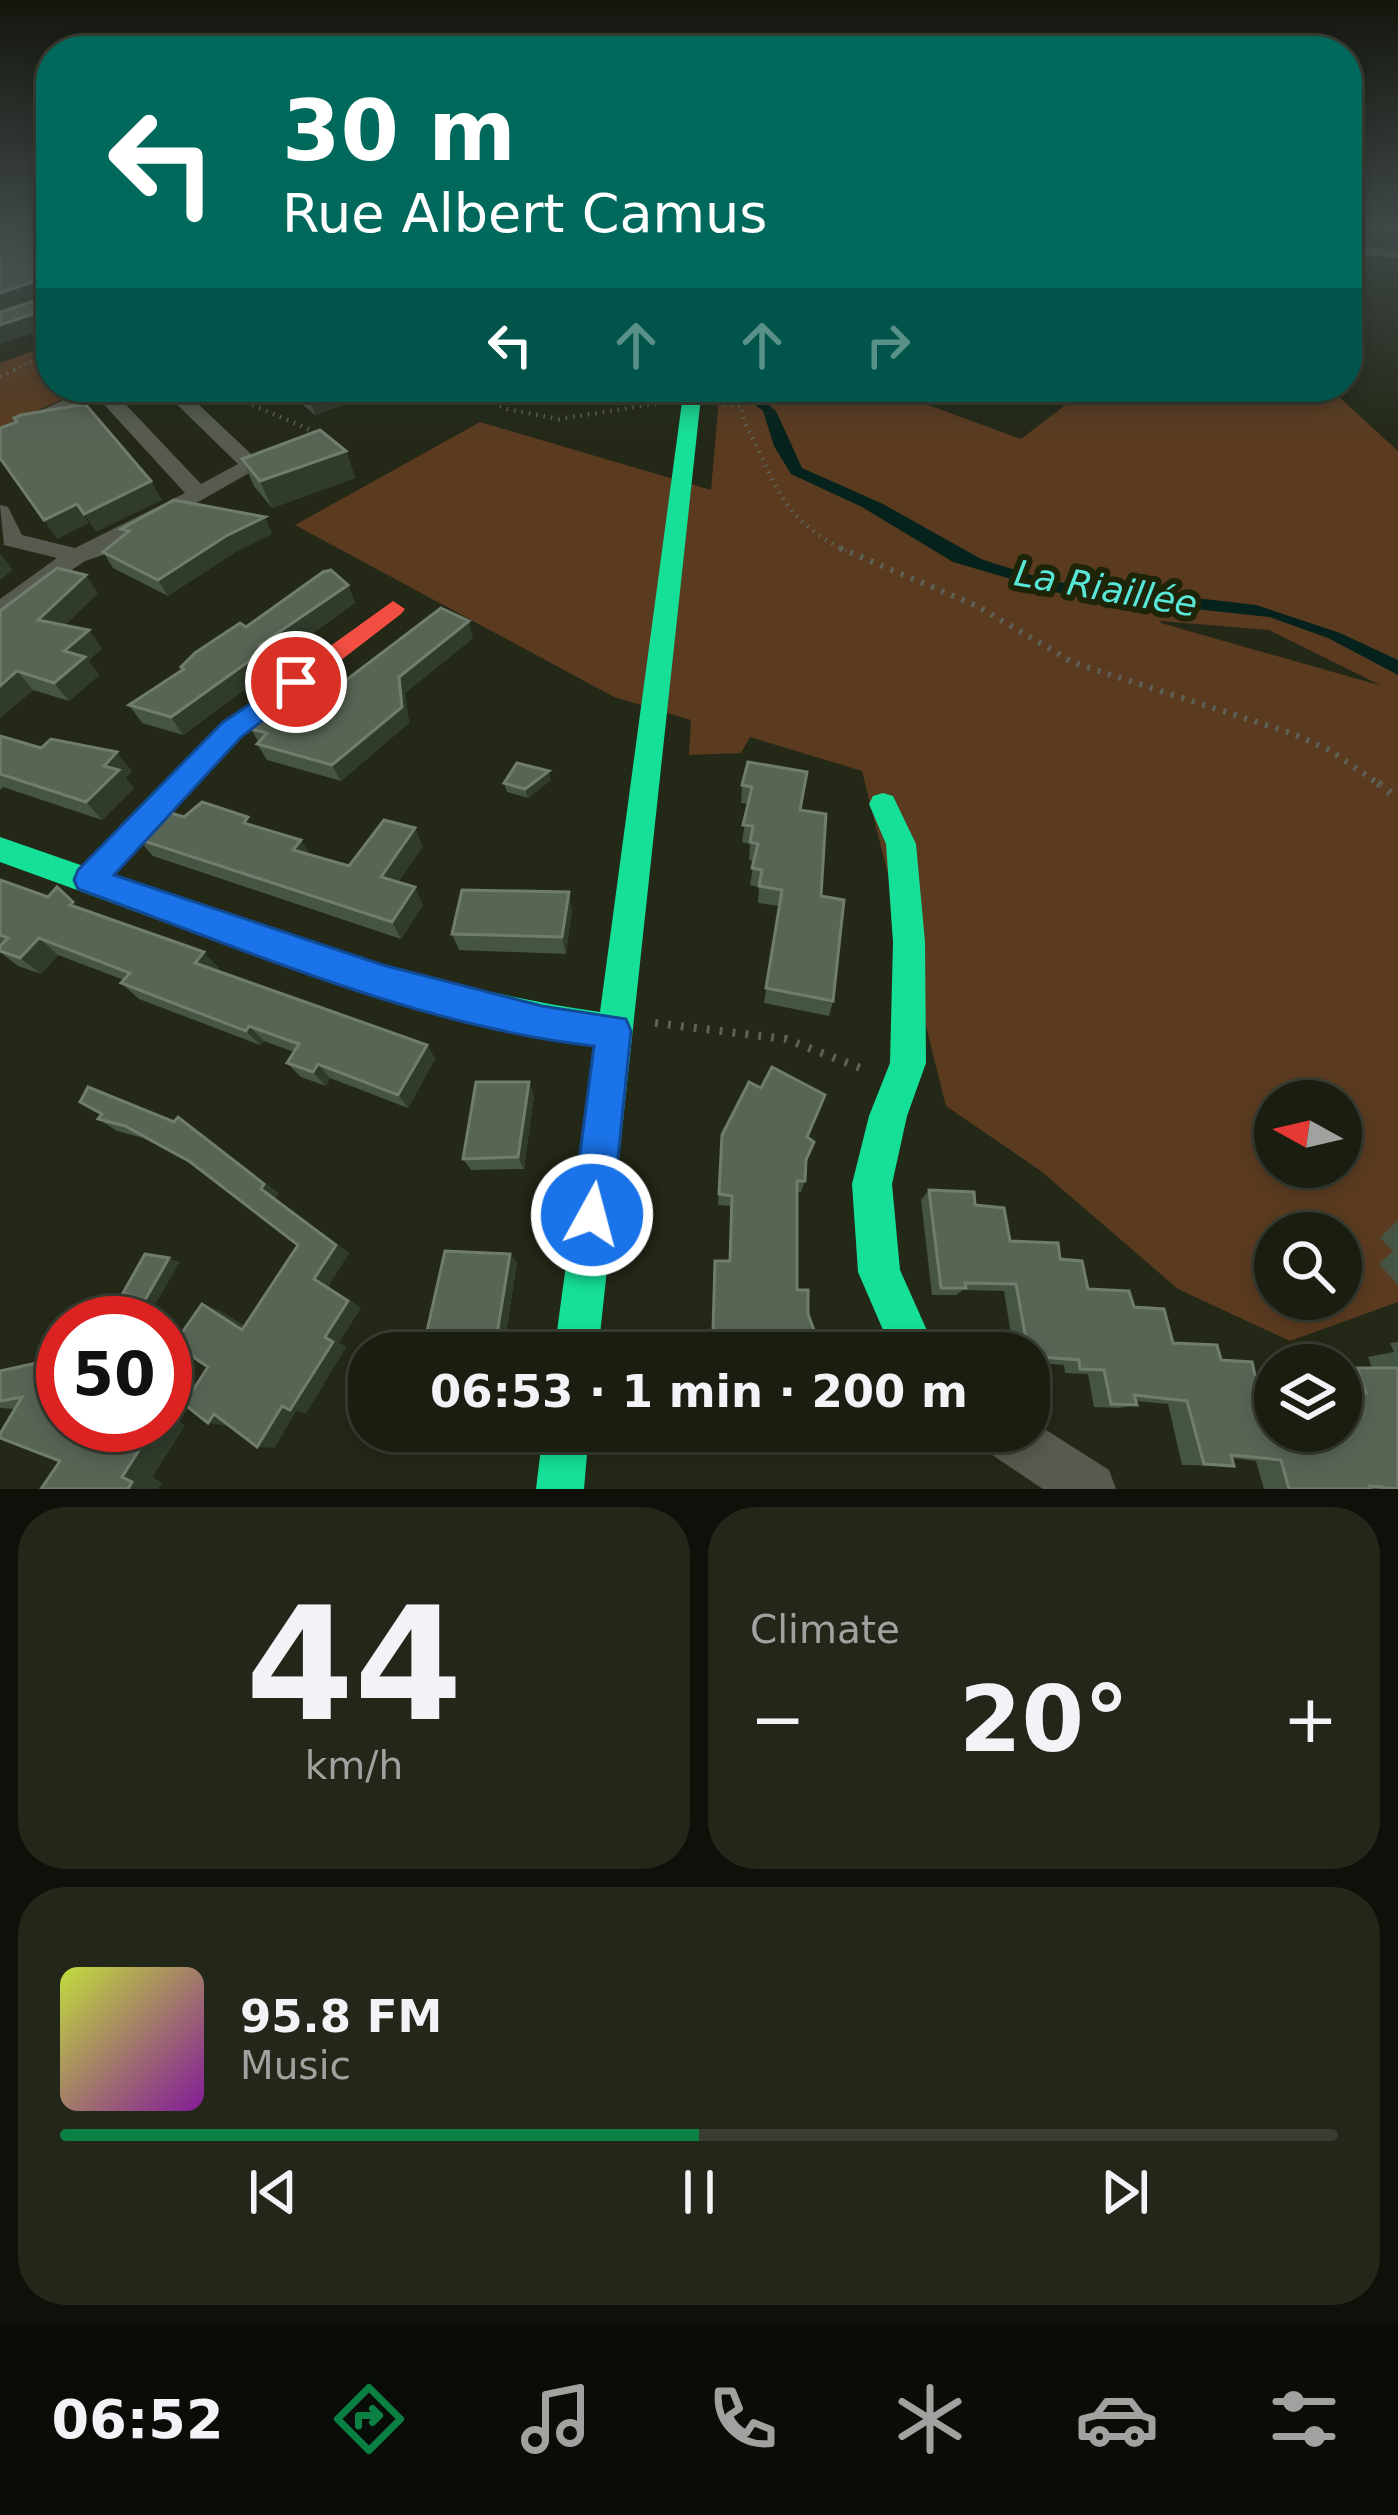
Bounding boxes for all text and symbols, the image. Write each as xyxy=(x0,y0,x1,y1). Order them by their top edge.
text: 30 m xyxy=(282,82,516,180)
icon: left xyxy=(84,84,240,240)
text: Rue Albert Camus xyxy=(282,182,767,245)
icon: left xyxy=(477,312,543,378)
icon: ahead xyxy=(603,312,669,378)
icon: ahead xyxy=(729,312,795,378)
icon: right xyxy=(855,312,921,378)
water label: La Riaillée xyxy=(1011,552,1201,625)
pin xyxy=(245,631,347,733)
icon: arrive xyxy=(263,649,329,715)
north arrow xyxy=(1254,1080,1362,1188)
map controls xyxy=(1254,1080,1362,1452)
position arrow xyxy=(529,1152,655,1278)
button: search xyxy=(1254,1212,1362,1320)
speed limit sign: 50 xyxy=(36,1296,192,1452)
button: layers xyxy=(1254,1344,1362,1452)
text: 06:53 · 1 min · 200 m xyxy=(430,1365,968,1418)
text: 44 xyxy=(245,1574,463,1756)
text: Climate xyxy=(750,1607,900,1652)
text: 20° xyxy=(959,1667,1129,1772)
text: − xyxy=(750,1681,805,1758)
text: + xyxy=(1283,1681,1338,1758)
text: km/h xyxy=(305,1743,403,1788)
text: 95.8 FM xyxy=(240,1990,442,2043)
text: Music xyxy=(240,2043,351,2088)
icon: previous xyxy=(240,2159,306,2225)
icon: pause xyxy=(666,2159,732,2225)
icon: next xyxy=(1092,2159,1158,2225)
icon: directions xyxy=(327,2377,411,2461)
icon: music xyxy=(514,2377,598,2461)
icon: phone xyxy=(701,2377,785,2461)
icon: climate xyxy=(888,2377,972,2461)
icon: car xyxy=(1075,2377,1159,2461)
icon: filters xyxy=(1262,2377,1346,2461)
text: 06:52 xyxy=(52,2388,223,2451)

